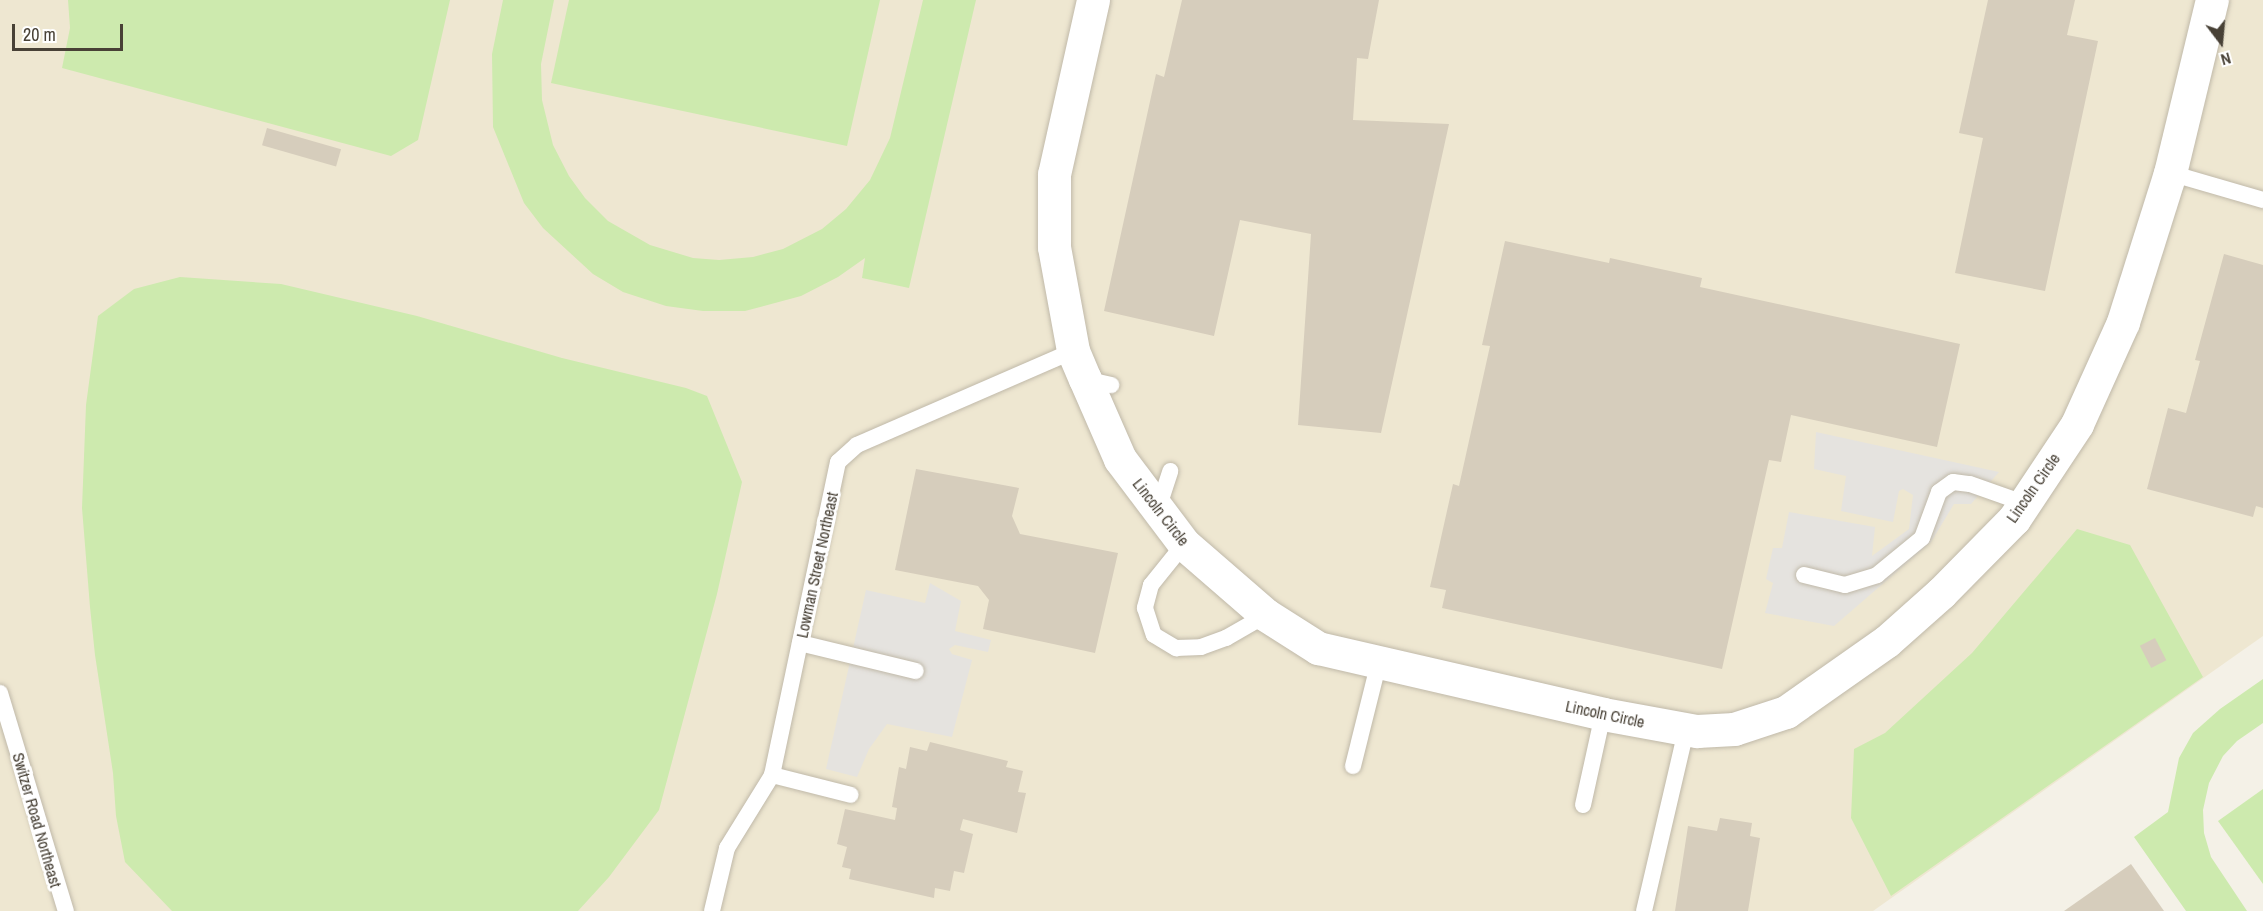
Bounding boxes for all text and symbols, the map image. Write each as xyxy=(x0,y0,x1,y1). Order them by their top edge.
scale bar xyxy=(15,12,126,50)
north arrow xyxy=(2191,12,2251,72)
text: 20 m xyxy=(23,22,56,47)
text: N xyxy=(2218,47,2234,71)
street label: Lincoln Circle xyxy=(2002,450,2064,526)
street label: Lincoln Circle xyxy=(1129,474,1193,550)
street label: Lowman Street Northeast xyxy=(792,490,842,640)
street label: Lincoln Circle xyxy=(1564,696,1646,732)
street label: Switzer Road Northeast xyxy=(9,750,65,890)

